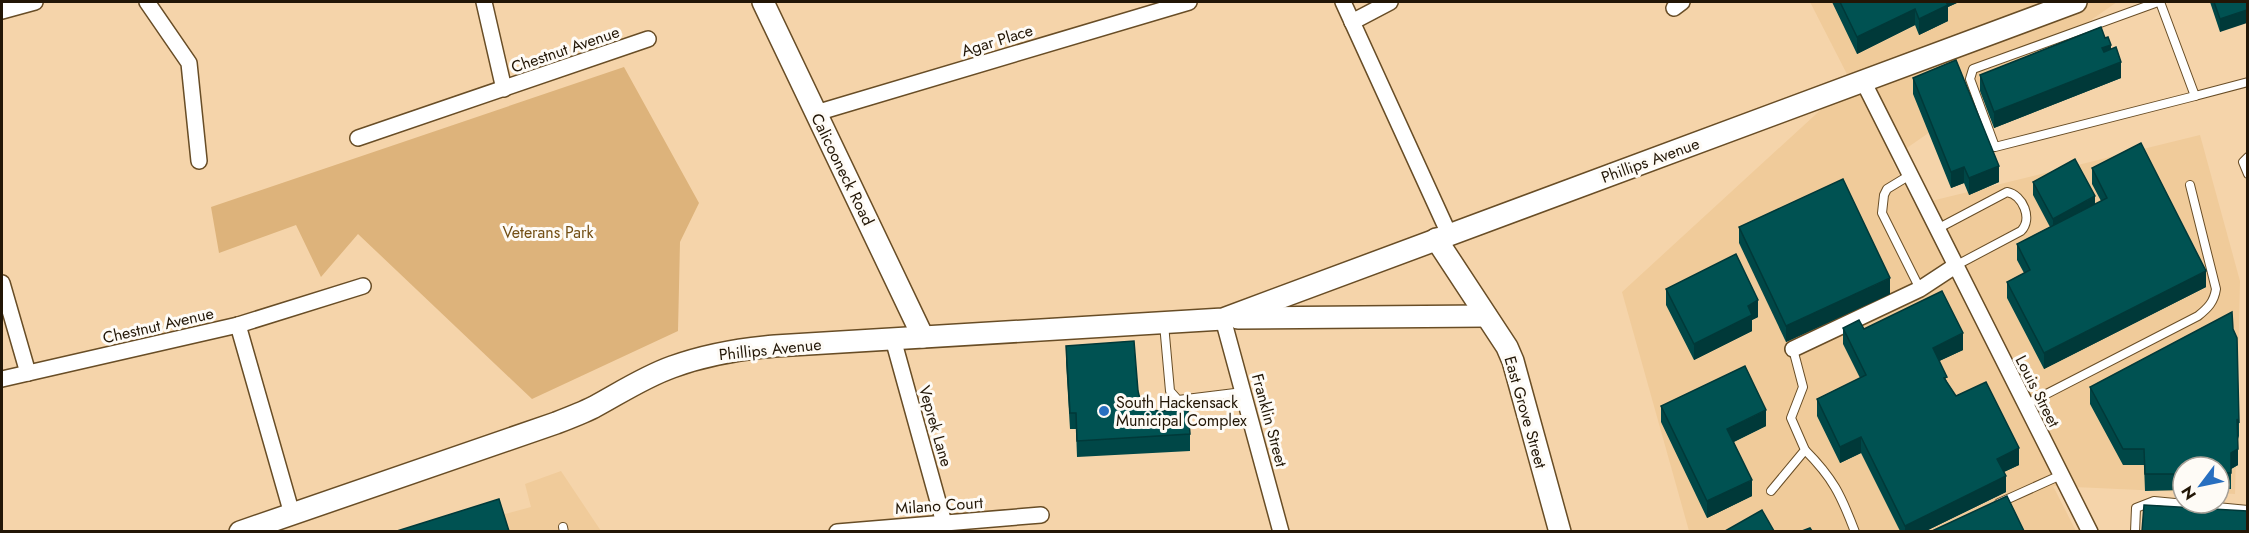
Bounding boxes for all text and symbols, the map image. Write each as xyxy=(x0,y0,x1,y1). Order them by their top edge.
street label: Agar Place xyxy=(959,19,1036,62)
street label: Chestnut Avenue xyxy=(508,20,622,79)
street label: Calicooneck Road xyxy=(805,109,880,229)
street label: Phillips Avenue xyxy=(1598,132,1703,189)
park label: Veterans Park xyxy=(503,221,594,244)
street label: Chestnut Avenue xyxy=(100,302,216,349)
street label: Phillips Avenue xyxy=(718,333,823,366)
street label: Louis Street xyxy=(2010,351,2066,431)
street label: East Grove Street xyxy=(1499,353,1553,471)
street label: Franklin Street xyxy=(1246,371,1293,469)
street label: Veprek Lane xyxy=(913,383,958,469)
place label: South Hackensack Municipal Complex xyxy=(1116,391,1247,432)
marker: South Hackensack Municipal Complex xyxy=(1097,404,1111,418)
north arrow xyxy=(2171,455,2231,515)
text: N xyxy=(2176,481,2202,504)
street label: Milano Court xyxy=(894,491,984,520)

